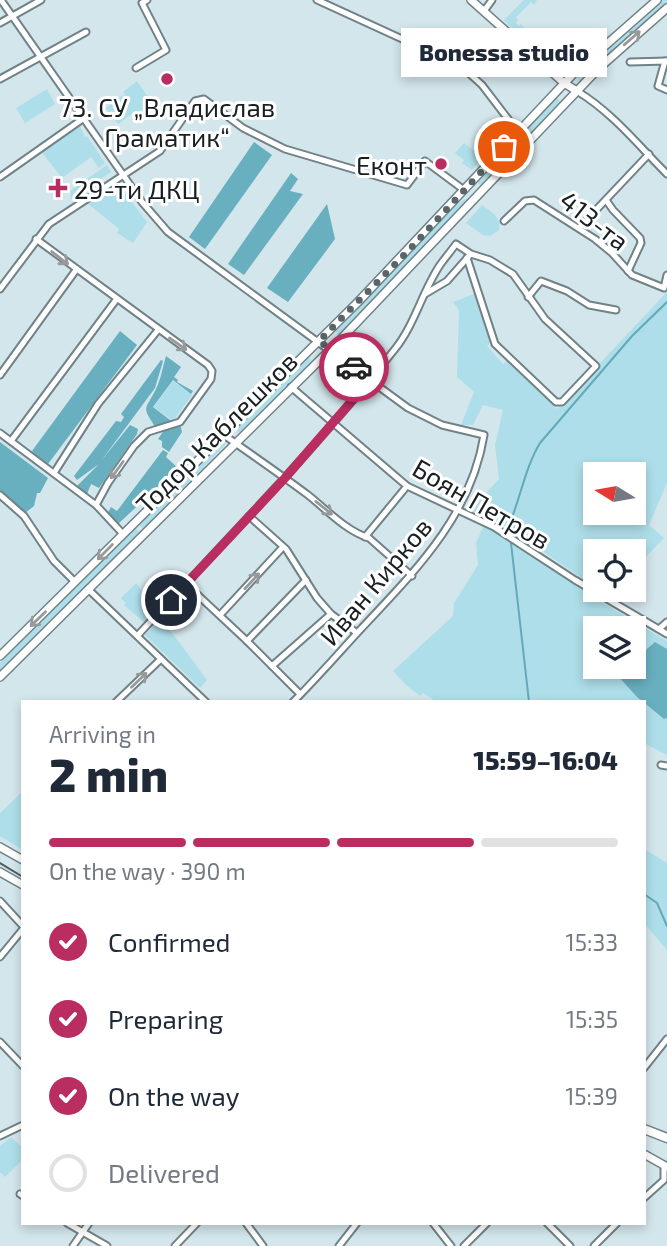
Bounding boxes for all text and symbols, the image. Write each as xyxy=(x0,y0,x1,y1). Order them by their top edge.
callout: Bonessa studio xyxy=(401,28,607,77)
one-way arrow xyxy=(623,30,641,46)
text: Bonessa studio xyxy=(419,38,589,66)
marker: 73. СУ „Владислав Граматик“ xyxy=(159,71,175,87)
place label: 73. СУ „Владислав Граматик“ xyxy=(59,91,275,152)
pin xyxy=(474,117,534,177)
icon: bag xyxy=(485,128,523,166)
place label: Еконт xyxy=(356,149,427,180)
marker: Еконт xyxy=(433,156,449,172)
place label: 29-ти ДКЦ xyxy=(74,173,200,204)
marker: 29-ти ДКЦ xyxy=(48,178,68,198)
street label: 413-та xyxy=(555,184,635,256)
one-way arrow xyxy=(50,250,69,265)
courier xyxy=(319,332,389,402)
one-way arrow xyxy=(168,337,187,352)
street label: Тодор Каблешков xyxy=(129,345,303,519)
icon: car xyxy=(335,348,373,386)
street label: Боян Петров xyxy=(408,451,556,555)
one-way arrow xyxy=(110,460,124,479)
north arrow xyxy=(583,462,646,525)
map controls xyxy=(583,462,646,679)
one-way arrow xyxy=(315,501,333,516)
street label: Иван Кирков xyxy=(313,511,437,651)
button: locate xyxy=(583,539,646,602)
one-way arrow xyxy=(97,544,114,561)
pin xyxy=(141,570,201,630)
one-way arrow xyxy=(243,573,260,590)
icon: home xyxy=(152,581,190,619)
one-way arrow xyxy=(30,611,47,628)
button: layers xyxy=(583,616,646,679)
one-way arrow xyxy=(130,672,147,689)
text: Arriving in xyxy=(49,720,156,748)
text: 15:59–16:04 xyxy=(473,744,618,775)
text: 2 min xyxy=(49,746,168,801)
text: On the way · 390 m xyxy=(49,857,246,885)
icon: check xyxy=(49,923,87,961)
text: Confirmed xyxy=(108,926,231,957)
text: 15:33 xyxy=(566,928,618,956)
icon: check xyxy=(49,1000,87,1038)
text: Preparing xyxy=(108,1003,223,1034)
text: 15:35 xyxy=(566,1005,618,1033)
icon: check xyxy=(49,1077,87,1115)
text: On the way xyxy=(108,1080,239,1111)
text: 15:39 xyxy=(565,1082,618,1110)
text: Delivered xyxy=(108,1157,220,1188)

